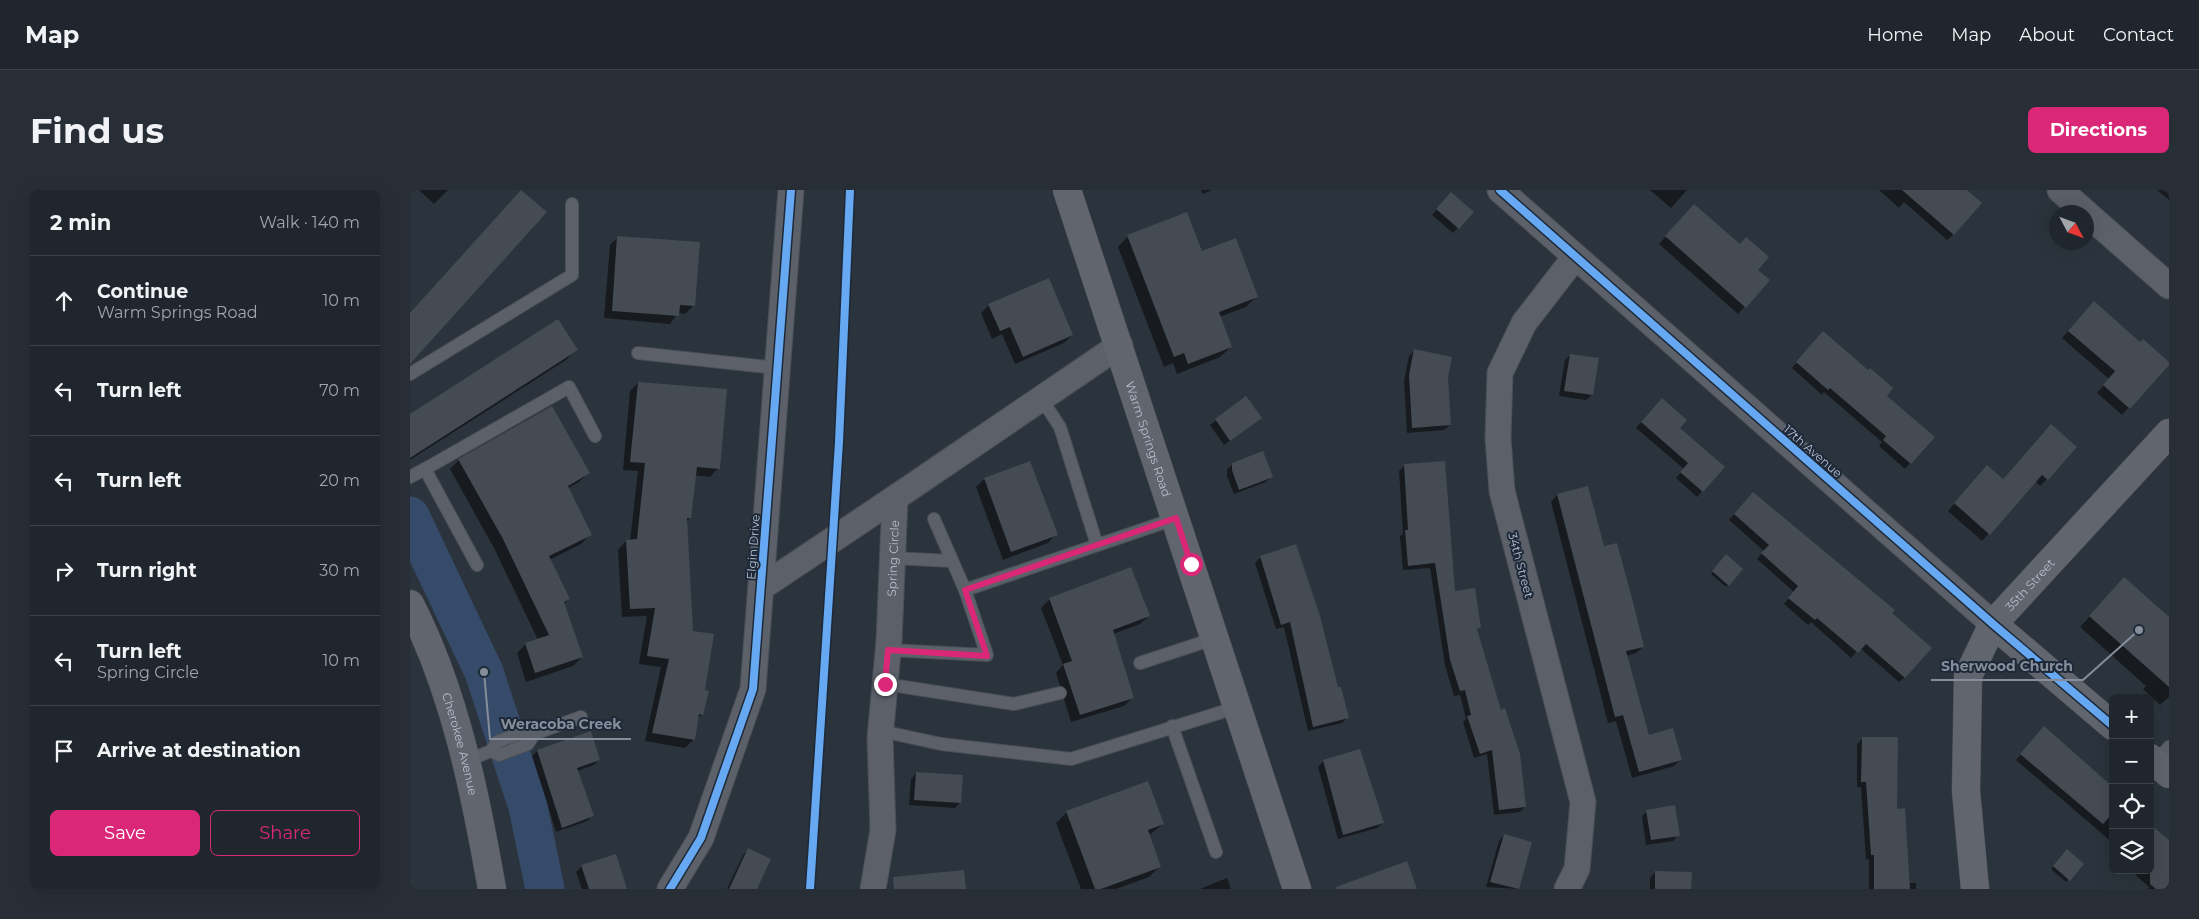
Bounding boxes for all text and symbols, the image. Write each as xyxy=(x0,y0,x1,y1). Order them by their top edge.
text: Map xyxy=(25,20,79,49)
text: Home xyxy=(1867,24,1923,46)
text: Map xyxy=(1951,24,1991,46)
text: About xyxy=(2019,24,2075,46)
text: Contact xyxy=(2103,24,2174,46)
button: Directions xyxy=(2028,107,2169,153)
text: Find us xyxy=(30,109,164,152)
north arrow xyxy=(2049,205,2094,250)
text: 2 min xyxy=(50,210,111,235)
text: Walk · 140 m xyxy=(259,213,360,232)
text: Continue xyxy=(97,280,188,303)
icon: ahead xyxy=(50,287,78,315)
text: 10 m xyxy=(322,291,360,310)
text: Warm Springs Road xyxy=(97,303,258,322)
icon: left xyxy=(50,377,78,405)
text: Turn left xyxy=(97,379,182,402)
street label: Warm Springs Road xyxy=(1123,379,1175,499)
text: 70 m xyxy=(319,381,360,400)
street label: 17th Avenue xyxy=(1781,422,1845,480)
icon: left xyxy=(50,467,78,495)
text: Turn left xyxy=(97,469,182,492)
text: 20 m xyxy=(319,471,360,490)
street label: Elgin Drive xyxy=(743,514,763,580)
street label: Spring Circle xyxy=(883,520,902,597)
street label: 34th Street xyxy=(1505,531,1537,599)
route start xyxy=(1180,553,1203,576)
street label: 35th Street xyxy=(2002,555,2057,614)
icon: right xyxy=(50,557,78,585)
text: Turn right xyxy=(97,559,197,582)
text: 30 m xyxy=(319,561,360,580)
text: Turn left xyxy=(97,640,182,663)
icon: left xyxy=(50,647,78,675)
text: 10 m xyxy=(322,651,360,670)
callout: Sherwood Church xyxy=(1931,651,2083,680)
text: Sherwood Church xyxy=(1941,657,2073,675)
text: Spring Circle xyxy=(97,663,199,682)
route end xyxy=(874,673,897,696)
street label: Cherokee Avenue xyxy=(439,690,481,797)
map controls xyxy=(2109,694,2154,874)
button: + xyxy=(2109,694,2154,739)
callout: Weracoba Creek xyxy=(490,710,631,739)
text: Weracoba Creek xyxy=(501,715,622,733)
icon: arrive xyxy=(50,737,78,765)
text: Arrive at destination xyxy=(97,739,301,762)
button: − xyxy=(2109,739,2154,784)
button: locate xyxy=(2109,784,2154,829)
button: Save xyxy=(50,810,200,856)
button: Share xyxy=(210,810,360,856)
button: layers xyxy=(2109,829,2154,874)

